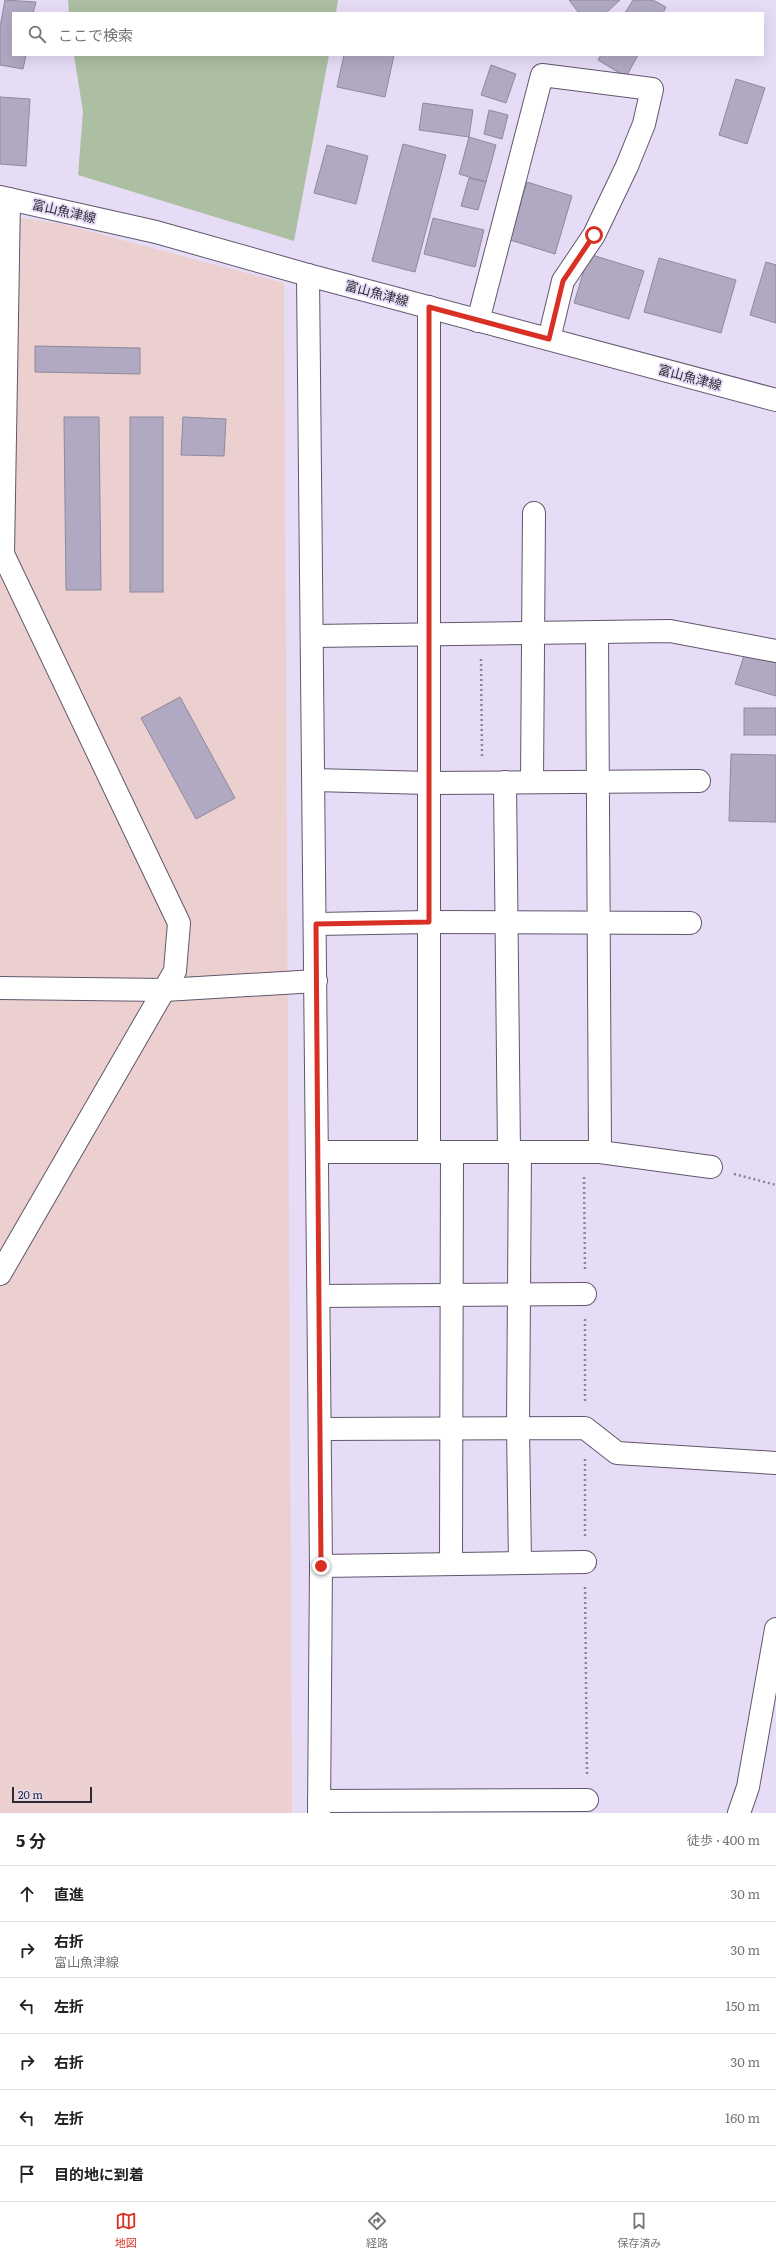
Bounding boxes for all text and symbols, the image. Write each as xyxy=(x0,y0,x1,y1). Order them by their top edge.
search box xyxy=(12,12,764,56)
icon: search xyxy=(26,23,48,45)
text: ここで検索 xyxy=(58,23,133,46)
street label: 富山魚津線 xyxy=(30,194,98,227)
route start xyxy=(585,226,603,244)
street label: 富山魚津線 xyxy=(343,275,411,310)
street label: 富山魚津線 xyxy=(656,359,724,394)
route end xyxy=(312,1557,330,1575)
scale bar xyxy=(12,1785,92,1804)
text: 20 m xyxy=(18,1786,43,1802)
text: 5 分 xyxy=(16,1827,46,1852)
text: 徒歩 · 400 m xyxy=(687,1830,760,1849)
text: 直進 xyxy=(54,1882,84,1905)
icon: ahead xyxy=(16,1883,38,1905)
text: 30 m xyxy=(730,1884,760,1903)
text: 右折 xyxy=(54,1929,84,1952)
icon: right xyxy=(16,1939,38,1961)
text: 30 m xyxy=(730,1940,760,1959)
text: 富山魚津線 xyxy=(54,1952,119,1971)
text: 左折 xyxy=(54,1994,84,2017)
icon: left xyxy=(16,1995,38,2017)
text: 150 m xyxy=(725,1996,760,2015)
text: 右折 xyxy=(54,2050,84,2073)
icon: right xyxy=(16,2051,38,2073)
text: 30 m xyxy=(730,2052,760,2071)
text: 左折 xyxy=(54,2106,84,2129)
icon: left xyxy=(16,2107,38,2129)
text: 160 m xyxy=(725,2108,760,2127)
text: 目的地に到着 xyxy=(54,2162,144,2185)
icon: arrive xyxy=(16,2163,38,2185)
tab: 地図 xyxy=(115,2210,137,2250)
tab: 経路 xyxy=(366,2210,388,2250)
tab: 保存済み xyxy=(617,2210,661,2250)

